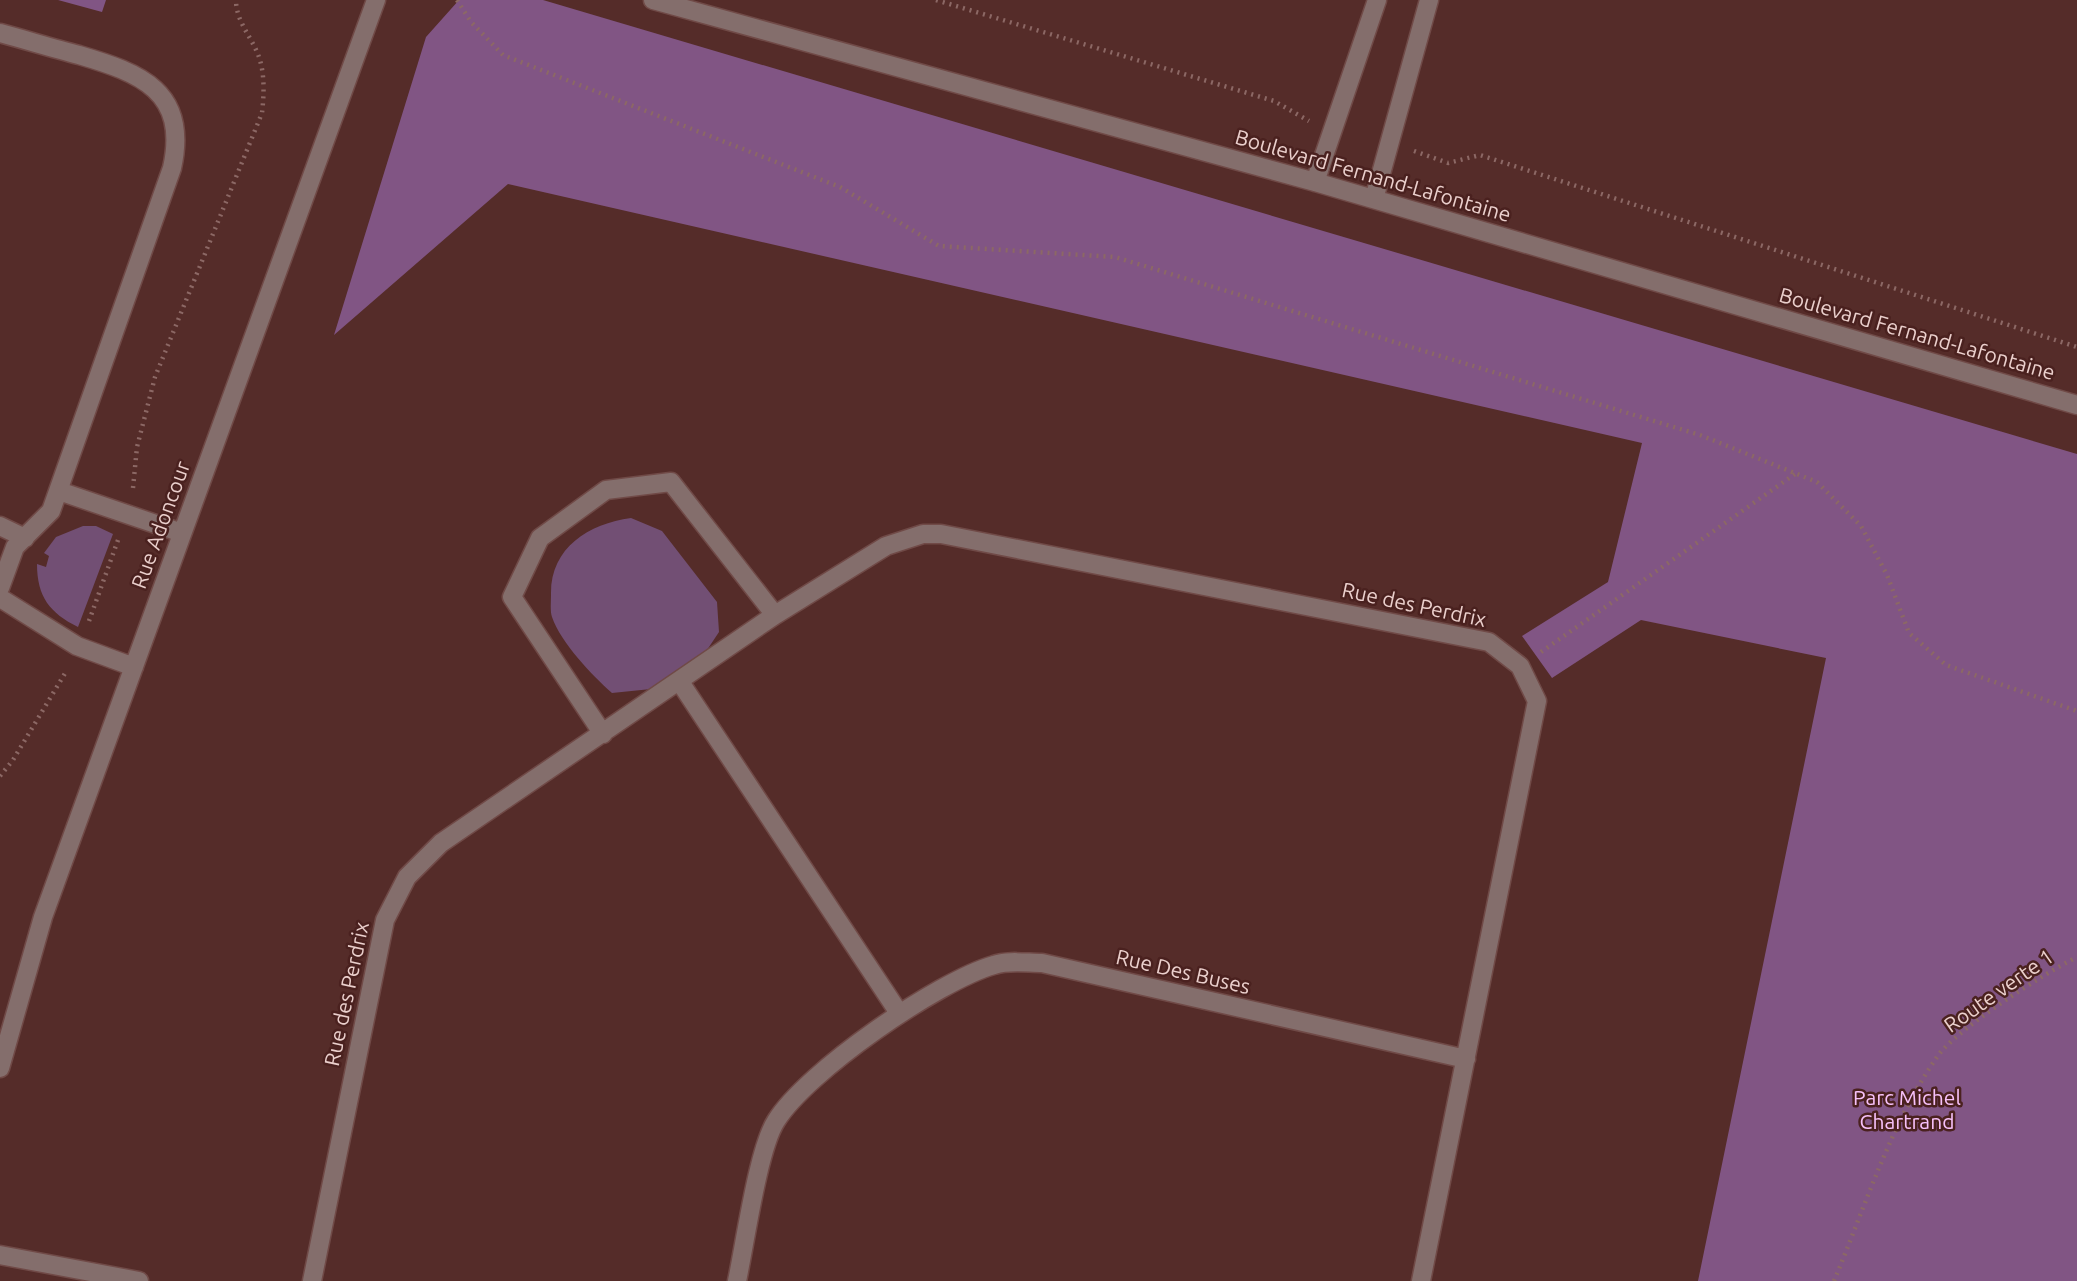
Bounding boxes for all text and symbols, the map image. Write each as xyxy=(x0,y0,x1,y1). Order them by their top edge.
street label: Boulevard Fernand-Lafontaine xyxy=(1233,124,1514,226)
street label: Boulevard Fernand-Lafontaine xyxy=(1777,282,2058,384)
street label: Rue Adoncour xyxy=(126,458,194,592)
street label: Rue des Perdrix xyxy=(1340,577,1489,631)
street label: Rue des Perdrix xyxy=(319,919,373,1068)
street label: Rue Des Buses xyxy=(1114,944,1253,998)
street label: Route verte 1 xyxy=(1939,944,2058,1037)
park label: Parc Michel Chartrand xyxy=(1853,1085,1961,1133)

